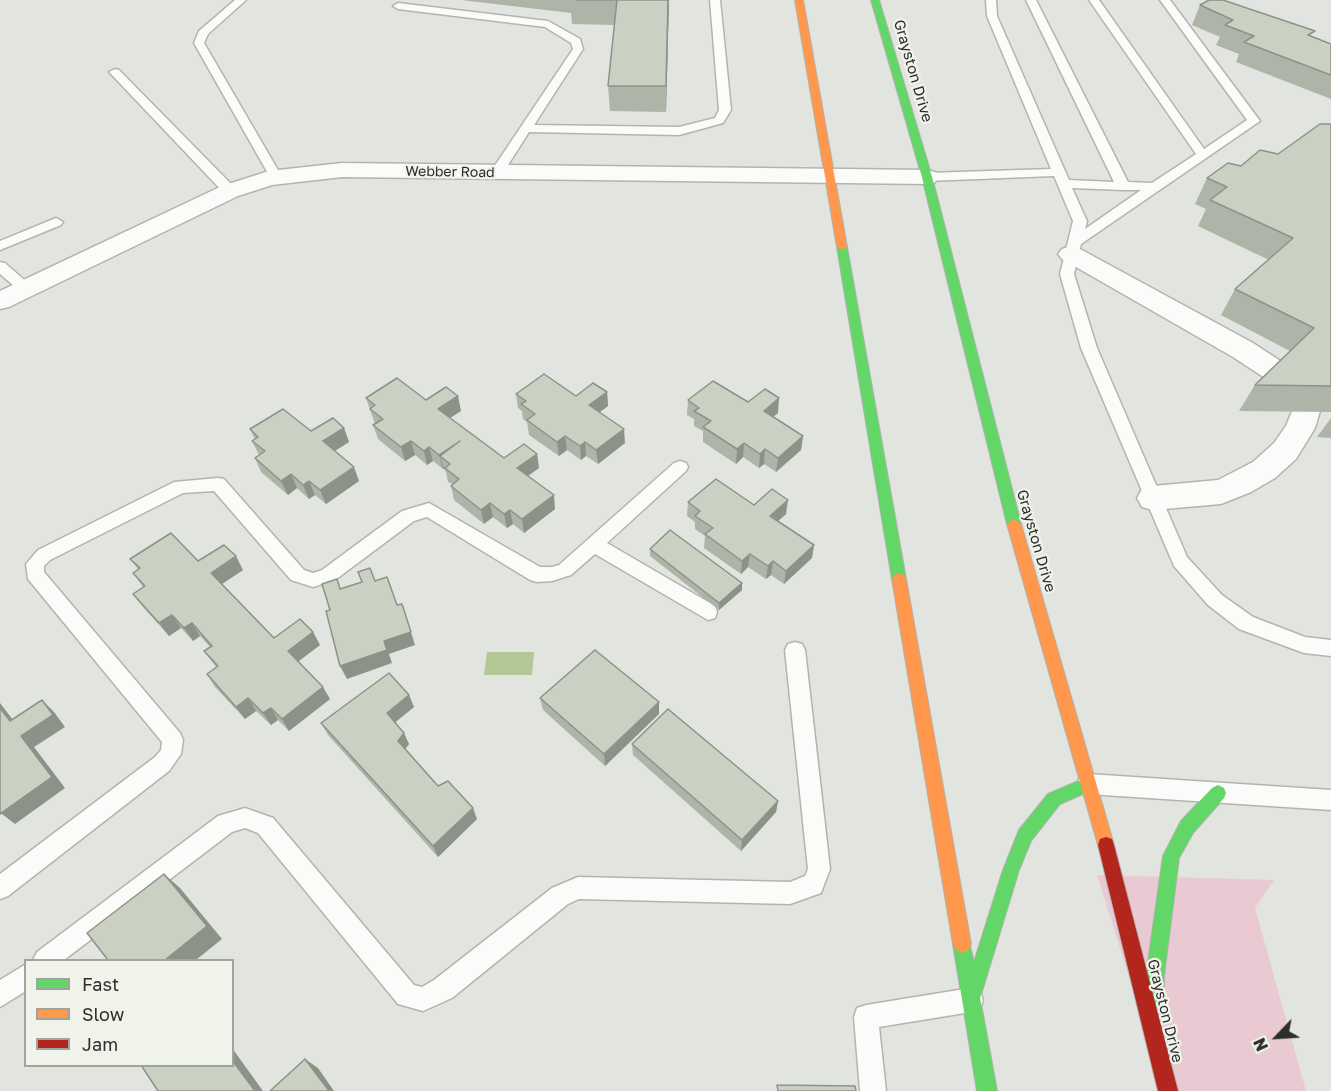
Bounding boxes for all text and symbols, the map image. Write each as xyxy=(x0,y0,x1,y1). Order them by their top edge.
street label: Grayston Drive xyxy=(890,18,936,124)
street label: Webber Road xyxy=(405,163,495,181)
street label: Grayston Drive xyxy=(1013,488,1059,594)
street label: Grayston Drive xyxy=(1143,957,1187,1065)
legend xyxy=(24,959,234,1067)
text: Fast xyxy=(82,973,119,995)
text: Slow xyxy=(82,1003,124,1025)
north arrow xyxy=(1247,1007,1307,1067)
text: Jam xyxy=(82,1033,118,1055)
text: N xyxy=(1249,1035,1272,1054)

